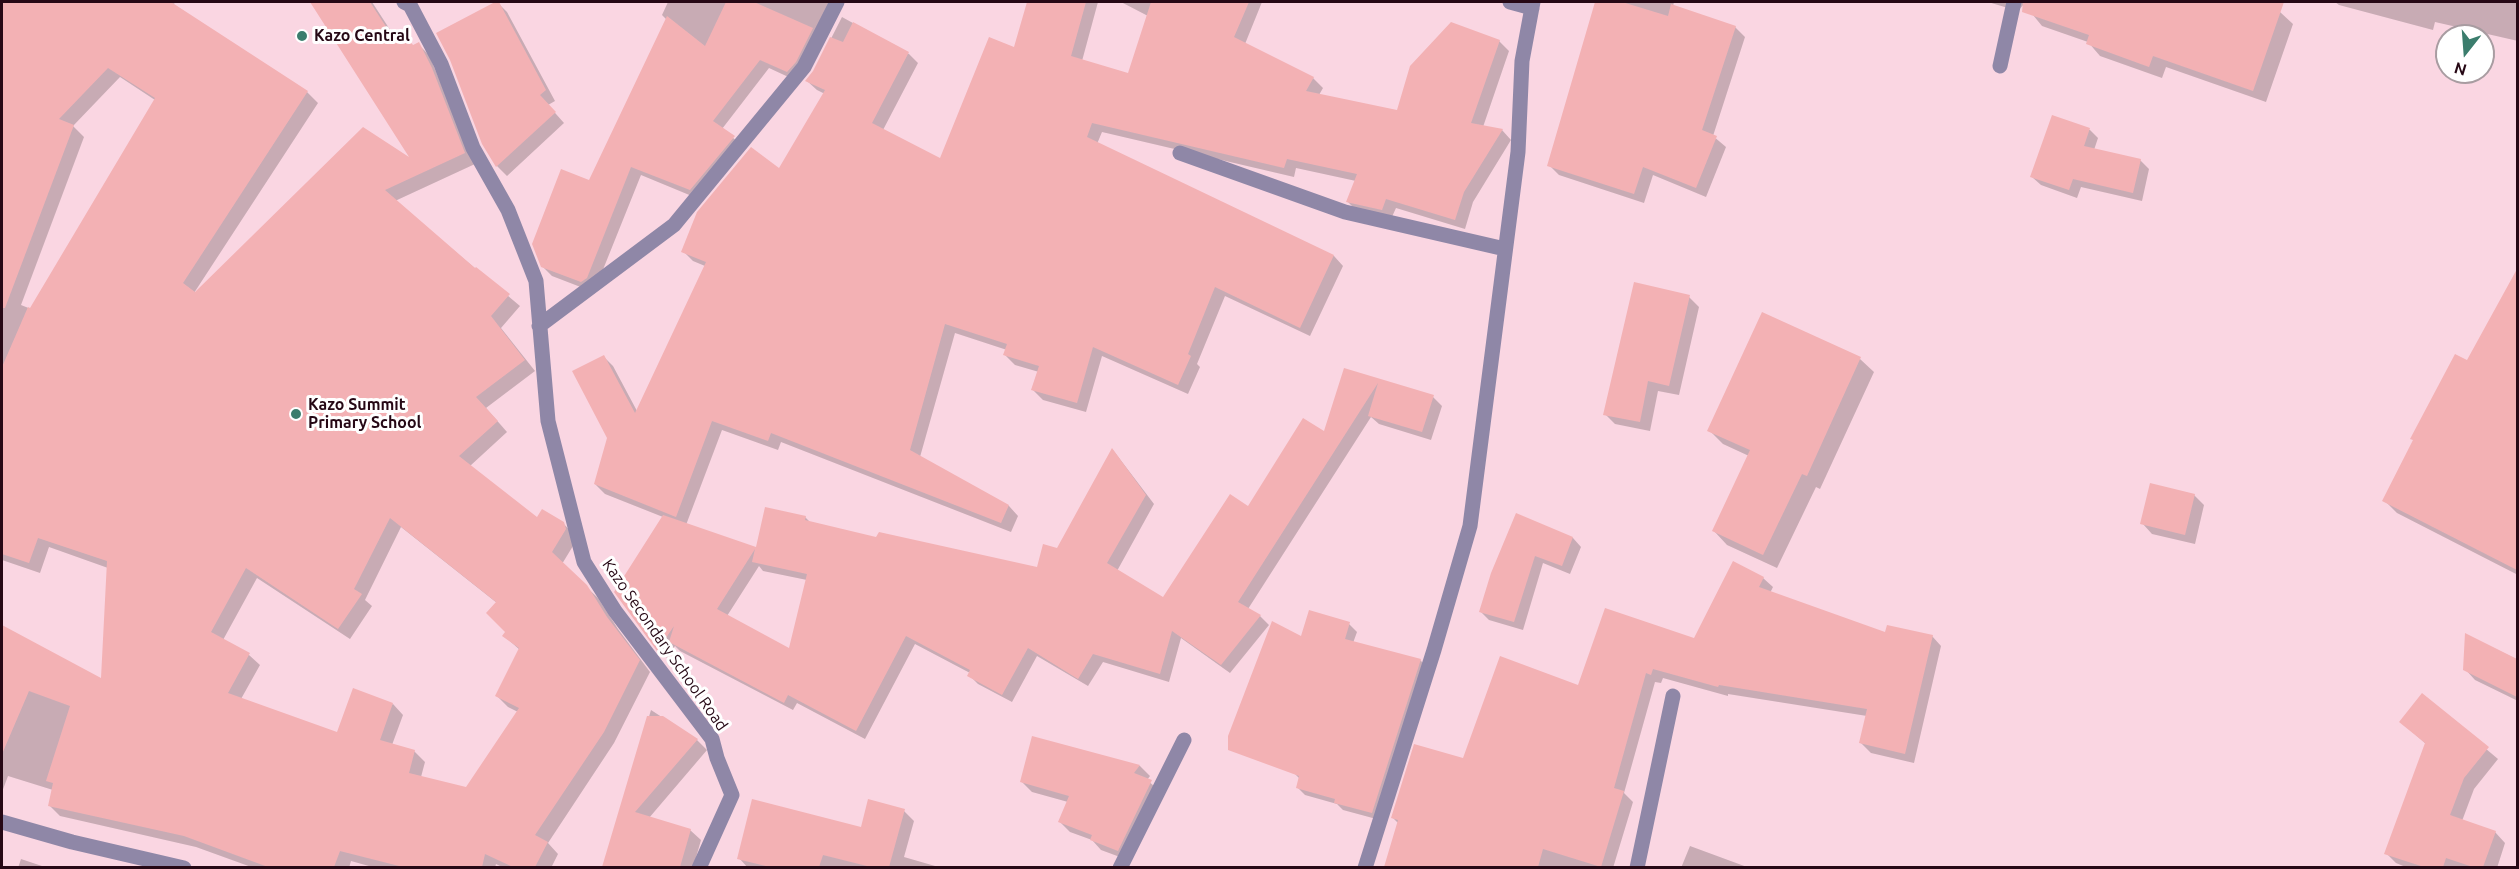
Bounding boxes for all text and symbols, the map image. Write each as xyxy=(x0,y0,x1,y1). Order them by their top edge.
north arrow xyxy=(2435,24,2495,84)
place label: Kazo Central xyxy=(314,26,410,46)
marker: Kazo Central xyxy=(295,29,309,43)
text: N xyxy=(2452,59,2469,80)
place label: Kazo Summit Primary School xyxy=(308,395,421,433)
marker: Kazo Summit Primary School xyxy=(289,407,303,421)
street label: Kazo Secondary School Road xyxy=(598,556,732,734)

